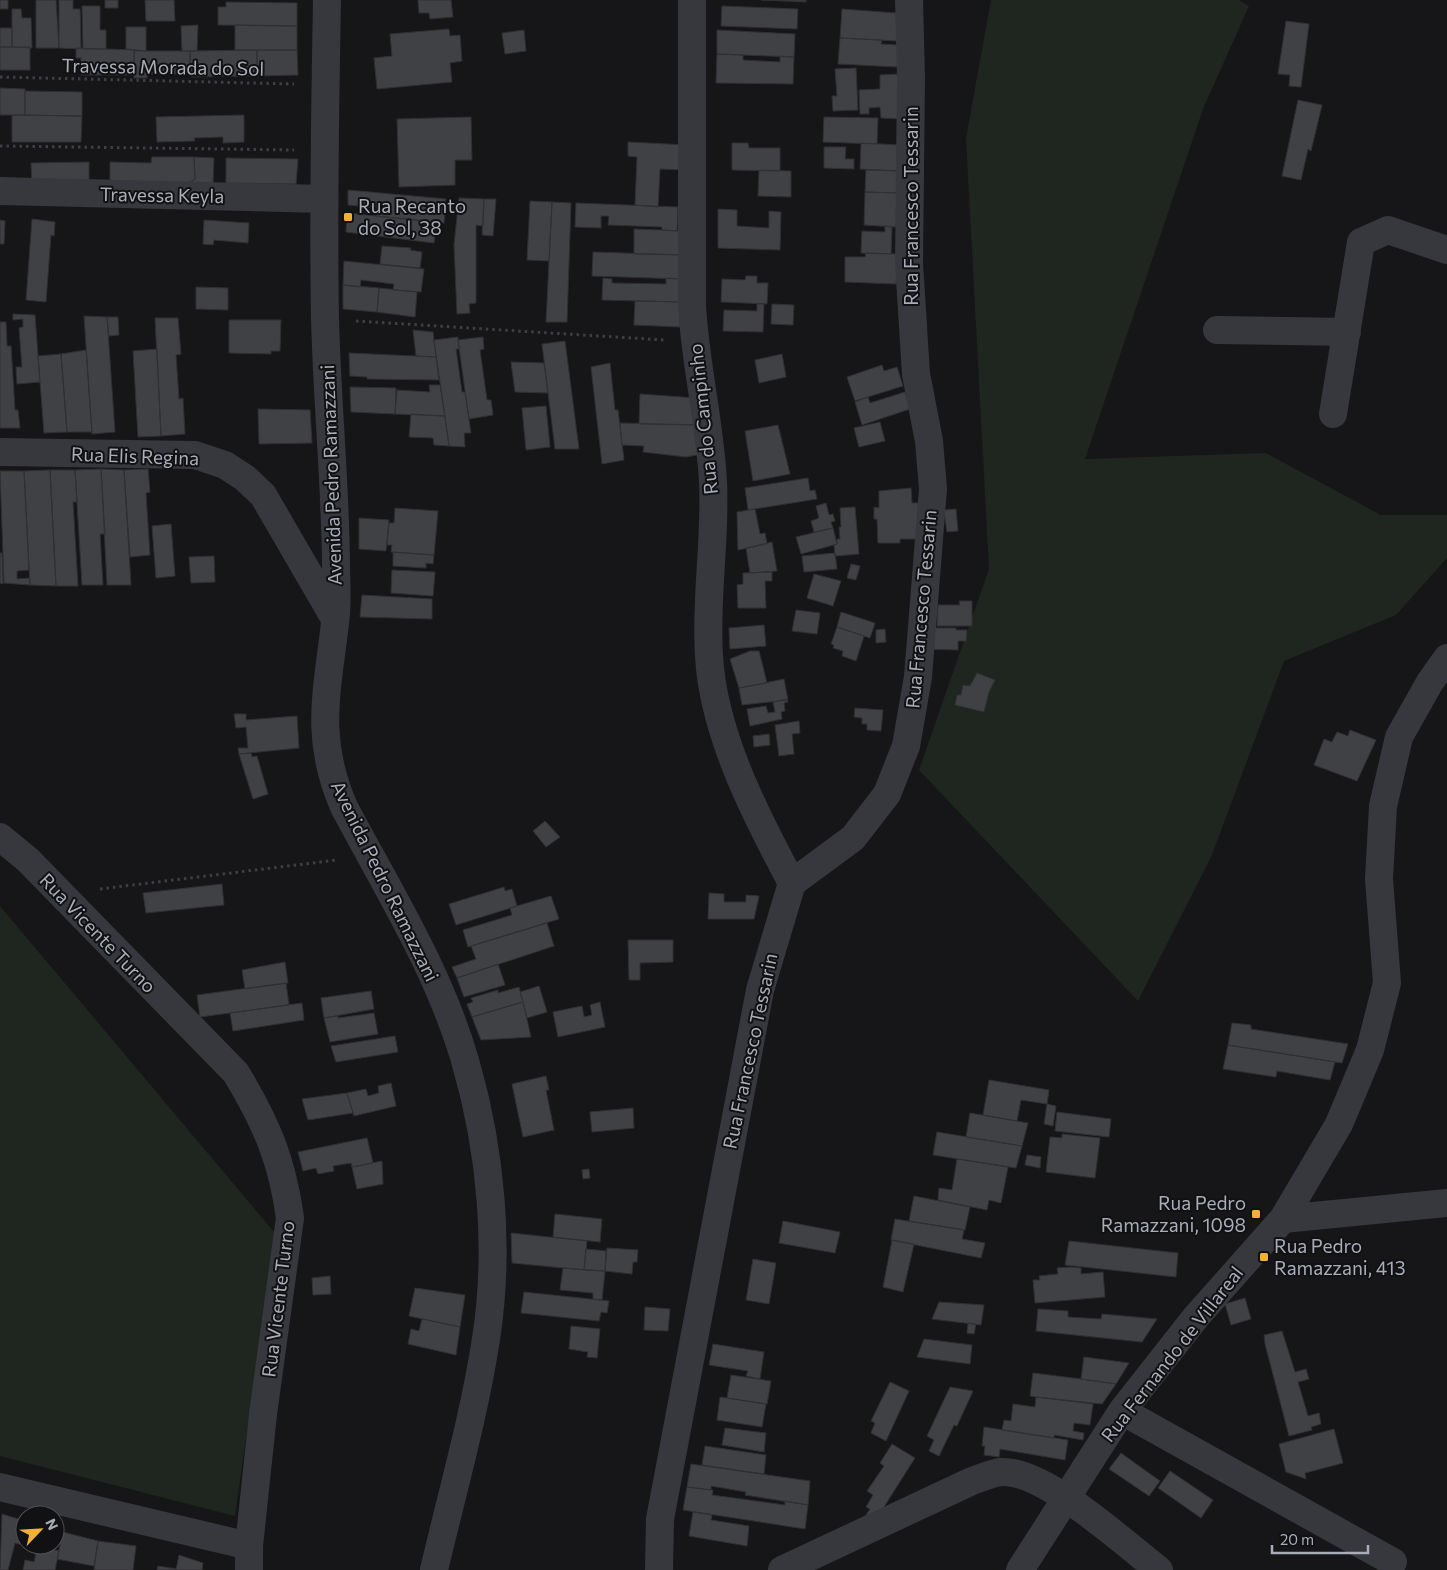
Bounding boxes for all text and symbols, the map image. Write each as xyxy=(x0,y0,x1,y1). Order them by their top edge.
street label: Travessa Morada do Sol xyxy=(61,53,265,80)
street label: Rua Francesco Tessarin xyxy=(899,106,922,306)
street label: Travessa Keyla xyxy=(100,182,224,207)
place label: Rua Recanto do Sol, 38 xyxy=(358,194,466,239)
marker: Rua Recanto do Sol, 38 xyxy=(342,211,354,223)
street label: Rua do Campinho xyxy=(683,342,722,496)
street label: Avenida Pedro Ramazzani xyxy=(315,364,346,586)
street label: Rua Elis Regina xyxy=(71,442,199,469)
street label: Rua Francesco Tessarin xyxy=(900,509,941,709)
street label: Avenida Pedro Ramazzani xyxy=(327,777,444,985)
street label: Rua Vicente Turno xyxy=(35,868,161,997)
street label: Rua Francesco Tessarin xyxy=(718,951,781,1151)
place label: Rua Pedro Ramazzani, 1098 xyxy=(1101,1191,1246,1236)
marker: Rua Pedro Ramazzani, 1098 xyxy=(1250,1208,1262,1220)
street label: Rua Vicente Turno xyxy=(256,1219,299,1378)
place label: Rua Pedro Ramazzani, 413 xyxy=(1274,1234,1406,1279)
marker: Rua Pedro Ramazzani, 413 xyxy=(1258,1251,1270,1263)
street label: Rua Fernando de Villareal xyxy=(1096,1261,1247,1446)
north arrow xyxy=(15,1505,65,1555)
text: N xyxy=(42,1516,62,1533)
scale bar xyxy=(1272,1522,1368,1554)
text: 20 m xyxy=(1280,1530,1314,1548)

